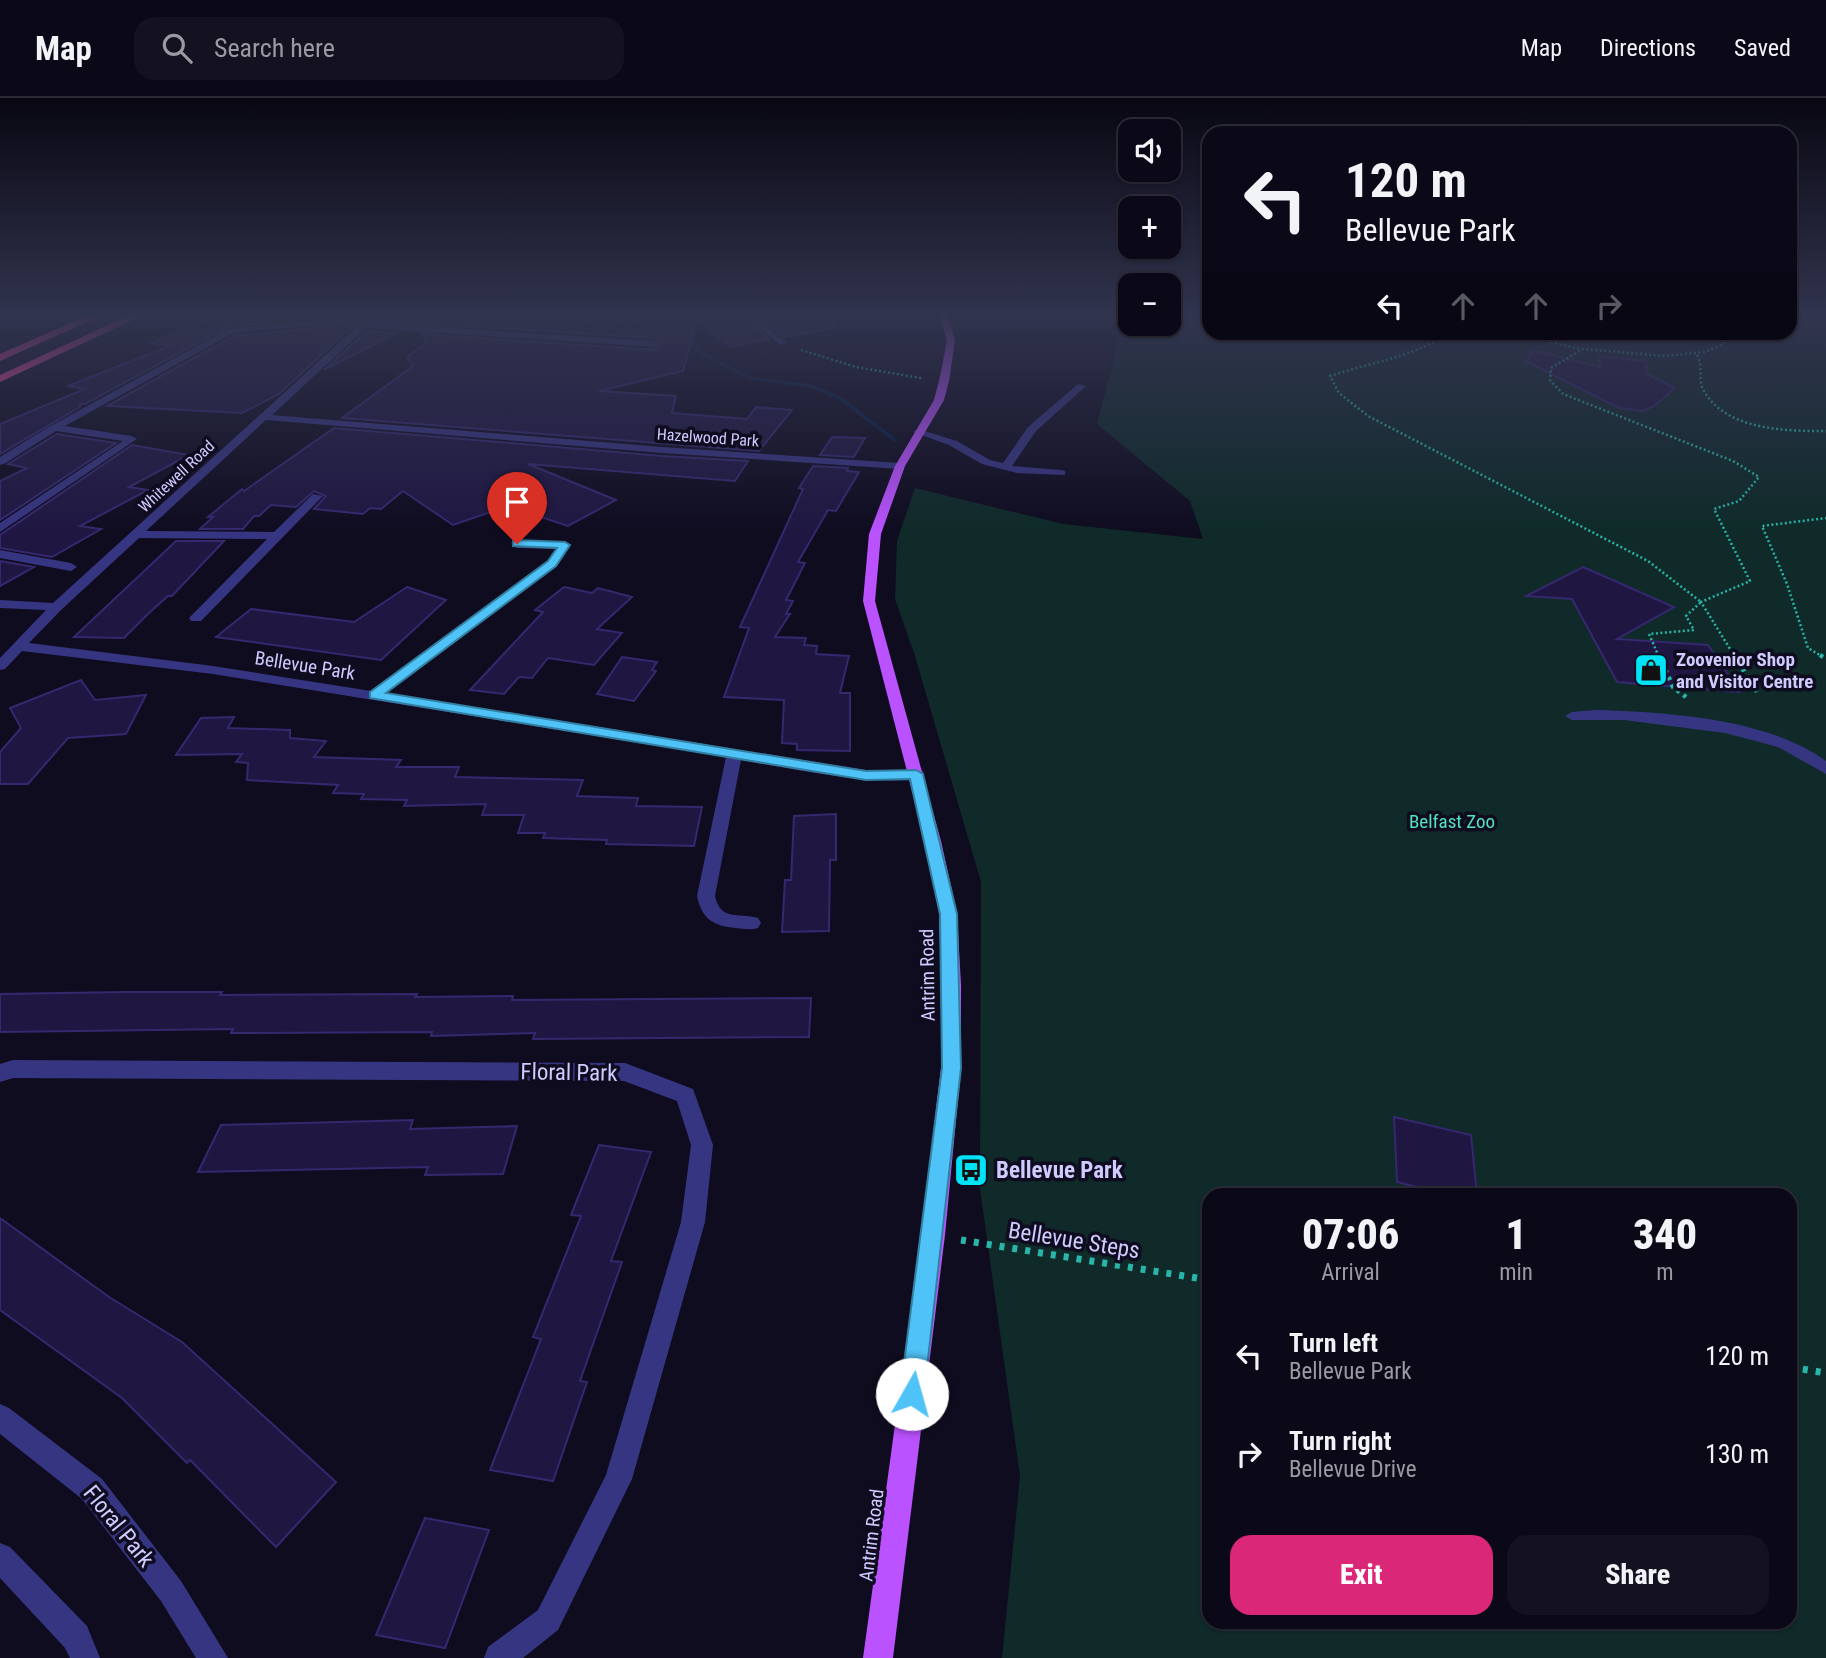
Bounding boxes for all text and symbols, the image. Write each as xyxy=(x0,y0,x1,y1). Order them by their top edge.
search box xyxy=(134,17,624,80)
text: Map xyxy=(35,29,92,68)
icon: search xyxy=(158,29,196,67)
text: Search here xyxy=(214,33,335,63)
text: Map xyxy=(1521,34,1562,62)
text: Directions xyxy=(1600,34,1696,62)
text: Saved xyxy=(1734,34,1791,62)
map controls xyxy=(1118,119,1181,336)
button: sound xyxy=(1118,119,1181,182)
text: 120 m xyxy=(1345,152,1467,209)
icon: left xyxy=(1230,154,1321,245)
button: + xyxy=(1118,196,1181,259)
text: Bellevue Park xyxy=(1345,211,1516,249)
button: − xyxy=(1118,273,1181,336)
icon: left xyxy=(1371,287,1409,325)
icon: ahead xyxy=(1444,287,1482,325)
icon: ahead xyxy=(1517,287,1555,325)
icon: right xyxy=(1590,287,1628,325)
street label: Hazelwood Park xyxy=(656,424,760,451)
street label: Whitewell Road xyxy=(134,436,218,516)
pin xyxy=(487,472,547,544)
icon: arrive xyxy=(498,483,536,521)
street label: Bellevue Park xyxy=(253,646,357,685)
place label: Zoovenior Shop and Visitor Centre xyxy=(1676,648,1813,693)
shop icon: Zoovenior Shop and Visitor Centre xyxy=(1632,651,1670,689)
park label: Belfast Zoo xyxy=(1409,810,1495,833)
street label: Antrim Road xyxy=(915,928,940,1022)
street label: Floral Park xyxy=(520,1058,618,1087)
bus stop icon: Bellevue Park xyxy=(952,1151,990,1189)
place label: Bellevue Park xyxy=(996,1157,1124,1184)
text: 07:06 xyxy=(1302,1210,1399,1259)
text: 1 xyxy=(1505,1210,1527,1259)
text: 340 xyxy=(1633,1210,1697,1259)
street label: Bellevue Steps xyxy=(1006,1217,1142,1264)
text: Arrival xyxy=(1321,1259,1380,1286)
text: min xyxy=(1499,1259,1533,1286)
text: m xyxy=(1656,1259,1674,1286)
text: Turn left xyxy=(1289,1328,1378,1358)
icon: left xyxy=(1230,1337,1268,1375)
text: 120 m xyxy=(1705,1341,1769,1371)
position arrow xyxy=(875,1357,949,1431)
text: Bellevue Park xyxy=(1289,1358,1412,1385)
text: Turn right xyxy=(1289,1426,1391,1456)
icon: right xyxy=(1230,1435,1268,1473)
text: 130 m xyxy=(1705,1439,1769,1469)
text: Bellevue Drive xyxy=(1289,1456,1416,1483)
street label: Floral Park xyxy=(78,1480,160,1573)
street label: Antrim Road xyxy=(854,1488,889,1582)
button: Exit xyxy=(1230,1535,1493,1615)
button: Share xyxy=(1507,1535,1769,1615)

